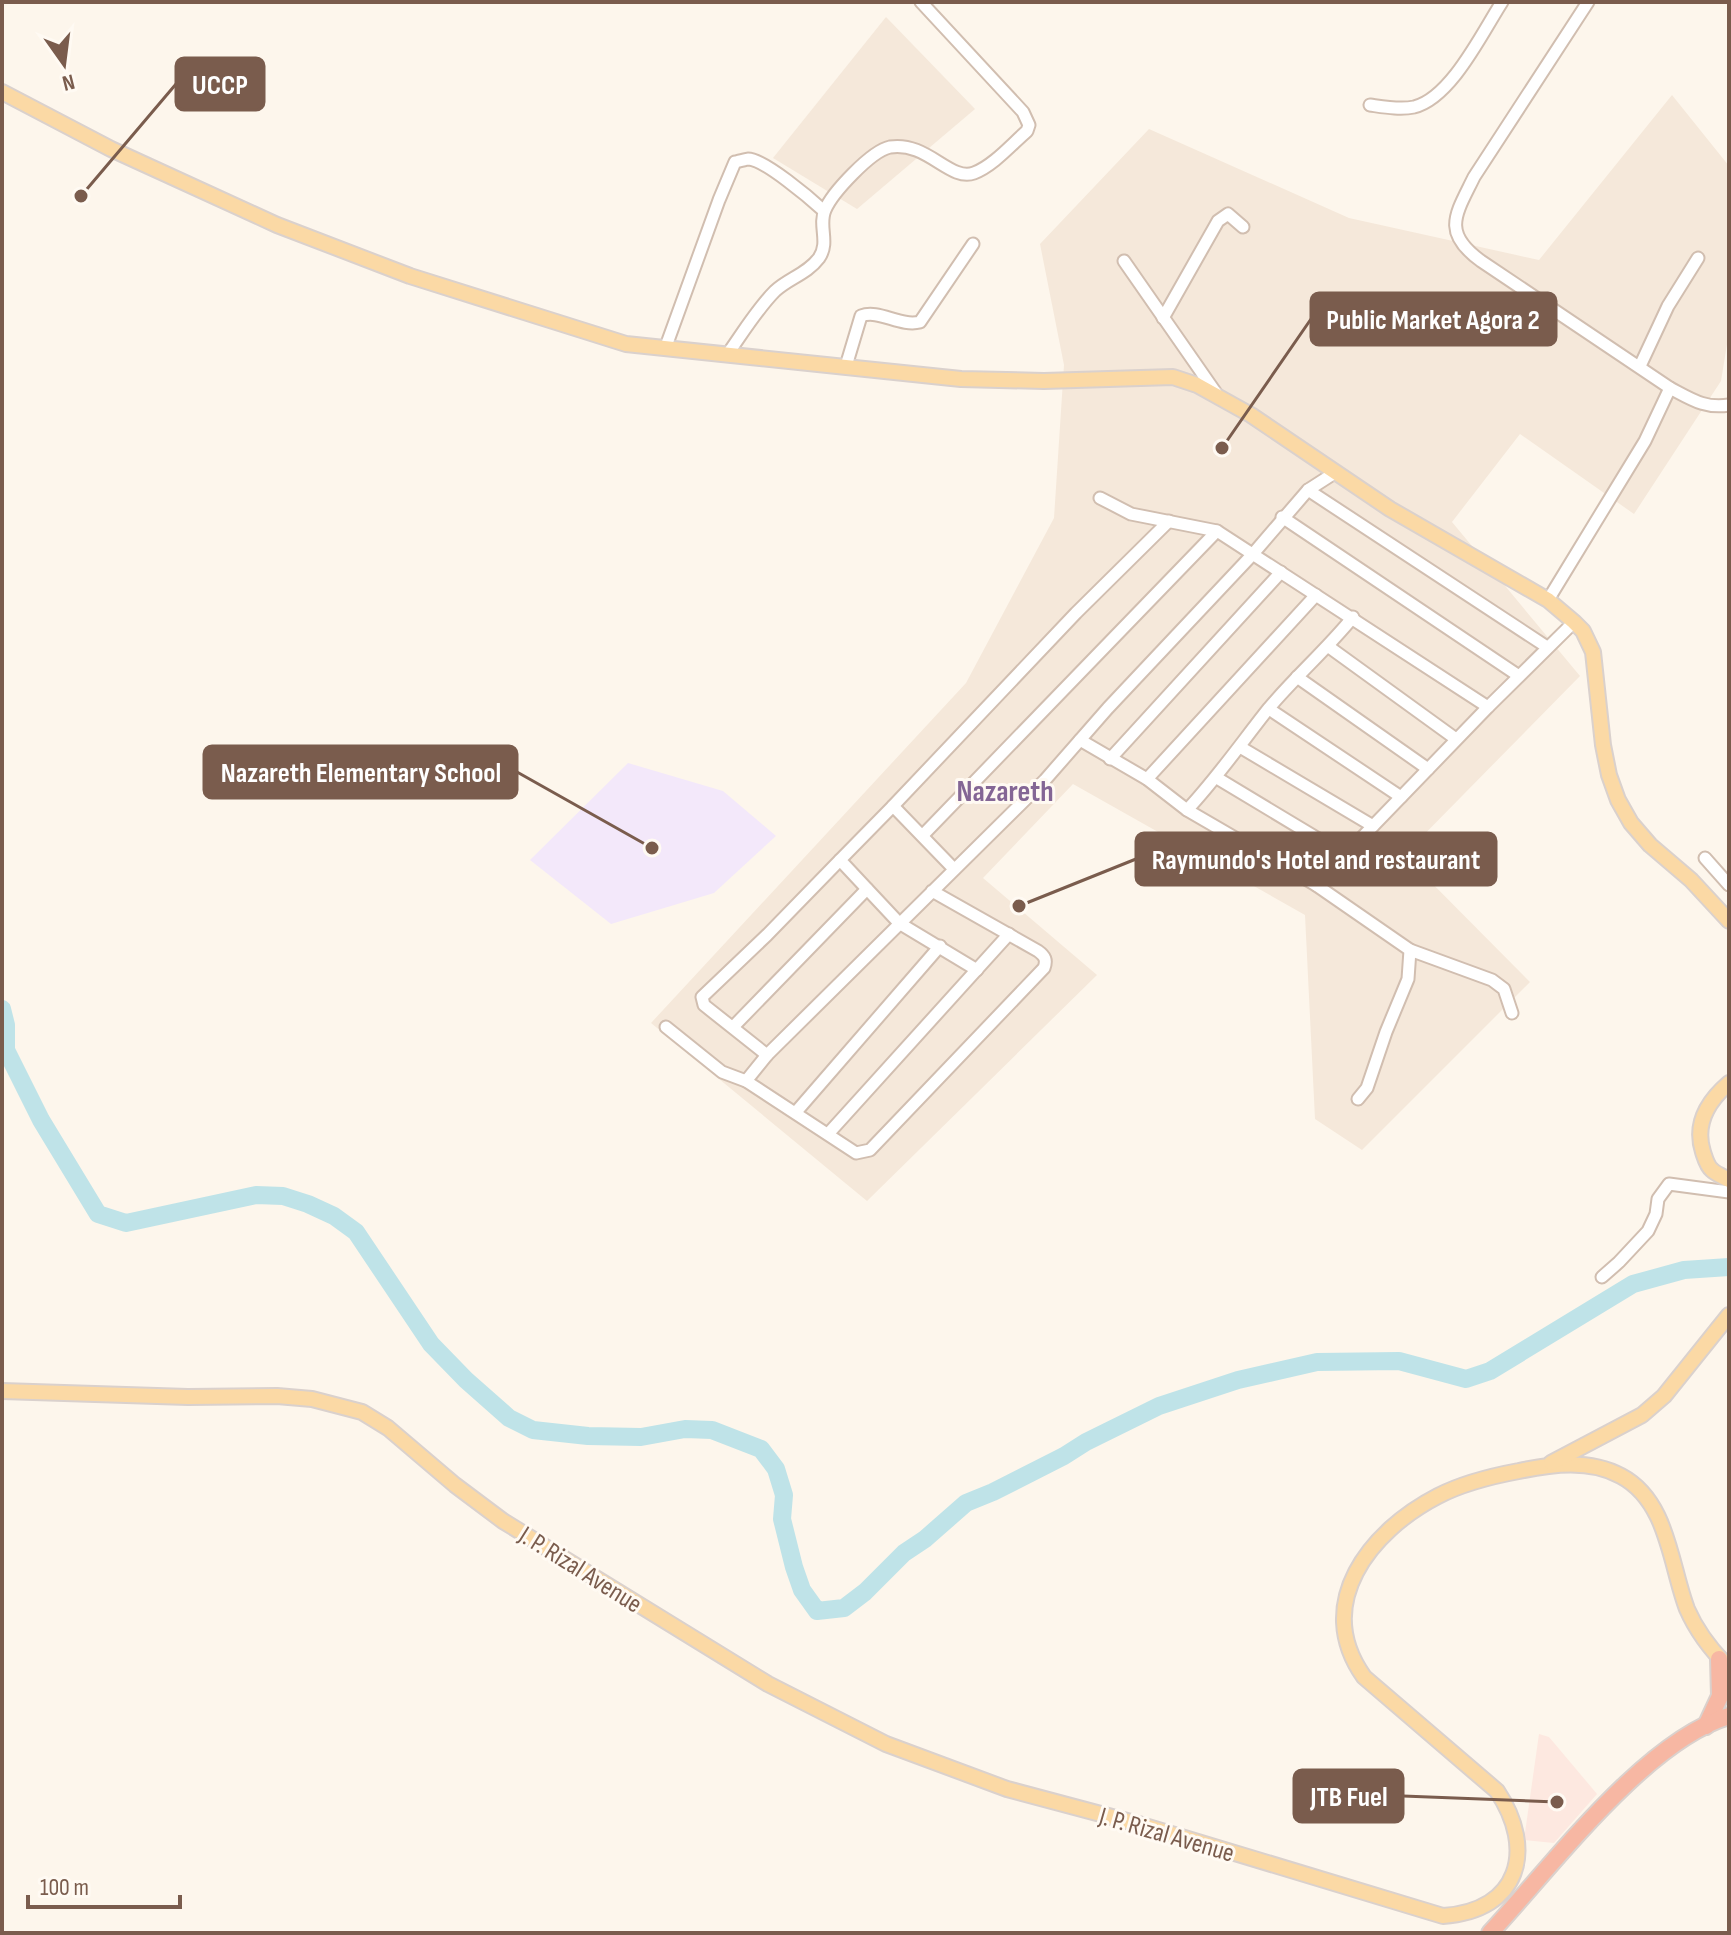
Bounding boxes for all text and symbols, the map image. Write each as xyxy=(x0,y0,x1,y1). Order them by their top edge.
north arrow xyxy=(24,24,104,104)
callout: UCCP xyxy=(176,58,264,110)
text: N xyxy=(60,67,77,96)
text: UCCP xyxy=(192,69,248,102)
callout: Public Market Agora 2 xyxy=(1311,293,1556,345)
text: Public Market Agora 2 xyxy=(1326,304,1540,337)
callout: Nazareth Elementary School xyxy=(204,746,517,798)
text: Nazareth Elementary School xyxy=(221,757,501,790)
district label: Nazareth xyxy=(956,774,1054,810)
callout: Raymundo's Hotel and restaurant xyxy=(1136,833,1496,885)
text: Raymundo's Hotel and restaurant xyxy=(1152,844,1480,877)
street label: J. P. Rizal Avenue xyxy=(512,1520,647,1620)
callout: JTB Fuel xyxy=(1294,1770,1403,1822)
text: JTB Fuel xyxy=(1309,1781,1388,1814)
street label: J. P. Rizal Avenue xyxy=(1094,1801,1238,1870)
scale bar xyxy=(28,1859,180,1909)
text: 100 m xyxy=(40,1873,89,1902)

